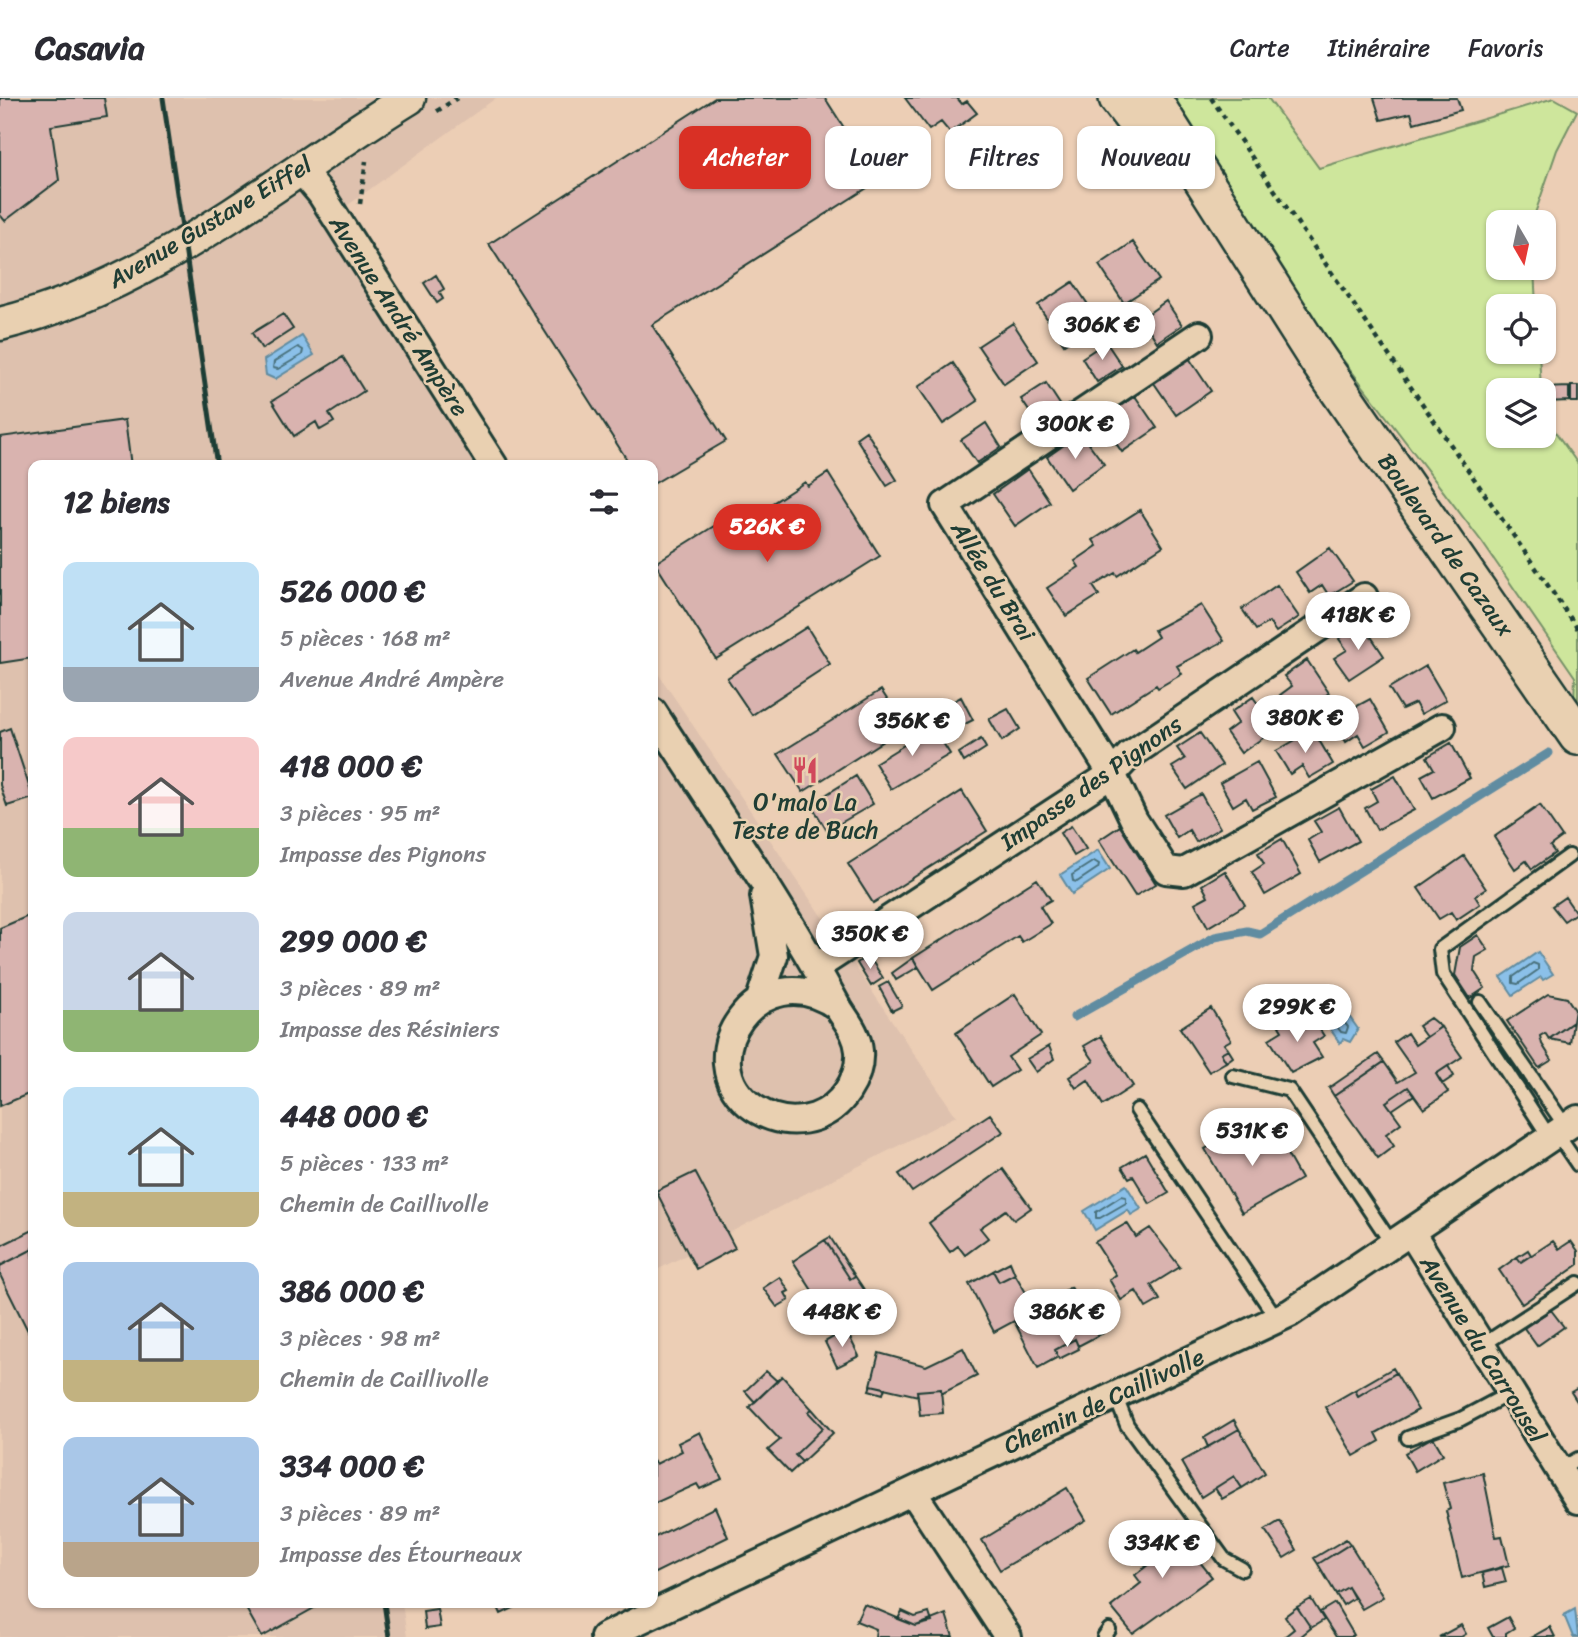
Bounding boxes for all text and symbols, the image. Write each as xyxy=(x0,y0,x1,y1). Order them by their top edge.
text: Casavia xyxy=(35,19,145,77)
text: Carte xyxy=(1230,27,1290,69)
text: Itinéraire xyxy=(1328,27,1430,69)
text: Favoris xyxy=(1468,27,1543,69)
chip: Acheter xyxy=(679,126,811,189)
chip: Louer xyxy=(825,126,931,189)
chip: Filtres xyxy=(945,126,1063,189)
chip: Nouveau xyxy=(1077,126,1215,189)
street label: Avenue Gustave Eiffel xyxy=(99,144,321,300)
street label: Avenue André Ampère xyxy=(317,206,480,426)
north arrow xyxy=(1486,210,1556,280)
map controls xyxy=(1486,210,1556,448)
button: locate xyxy=(1486,294,1556,364)
pin: 306K € xyxy=(1045,302,1159,362)
text: 306K € xyxy=(1064,304,1140,345)
button: layers xyxy=(1486,378,1556,448)
pin: 300K € xyxy=(1018,402,1132,461)
text: 300K € xyxy=(1037,403,1113,444)
street label: Boulevard de Cazaux xyxy=(1366,444,1526,647)
text: 12 biens xyxy=(63,475,170,529)
icon: filters xyxy=(585,483,623,521)
pin: 526K € xyxy=(710,504,824,564)
text: 526K € xyxy=(729,506,805,547)
street label: Allée du Brai xyxy=(939,511,1048,651)
text: 526 000 € xyxy=(280,564,425,618)
icon: home xyxy=(119,590,203,674)
pin: 418K € xyxy=(1301,592,1415,652)
text: 418K € xyxy=(1321,594,1395,635)
text: 5 pièces · 168 m² xyxy=(280,618,451,659)
text: Avenue André Ampère xyxy=(280,659,504,700)
pin: 380K € xyxy=(1248,696,1362,755)
text: 380K € xyxy=(1267,697,1343,738)
pin: 356K € xyxy=(855,698,969,758)
text: 356K € xyxy=(875,700,949,741)
street label: Impasse des Pignons xyxy=(990,704,1192,862)
text: 418 000 € xyxy=(280,739,422,793)
restaurant icon: O'malo La Teste de Buch xyxy=(790,755,820,785)
icon: home xyxy=(119,765,203,849)
place label: O'malo La Teste de Buch xyxy=(732,781,878,851)
text: 3 pièces · 95 m² xyxy=(280,793,441,834)
text: Impasse des Pignons xyxy=(280,834,486,875)
pin: 350K € xyxy=(813,912,927,971)
text: 350K € xyxy=(832,913,908,954)
text: 299 000 € xyxy=(280,914,427,968)
icon: home xyxy=(119,940,203,1024)
text: 3 pièces · 89 m² xyxy=(280,968,440,1009)
pin: 299K € xyxy=(1240,984,1354,1044)
text: 299K € xyxy=(1259,986,1335,1027)
text: Impasse des Résiniers xyxy=(280,1009,499,1050)
text: 448 000 € xyxy=(280,1089,428,1143)
pin: 531K € xyxy=(1195,1108,1309,1168)
text: 531K € xyxy=(1216,1110,1288,1151)
icon: home xyxy=(119,1115,203,1199)
text: 5 pièces · 133 m² xyxy=(280,1143,449,1184)
text: Chemin de Caillivolle xyxy=(280,1184,489,1225)
street label: Avenue du Carrousel xyxy=(1408,1246,1558,1452)
text: 386 000 € xyxy=(280,1264,424,1318)
icon: home xyxy=(119,1290,203,1374)
pin: 448K € xyxy=(785,1290,899,1349)
pin: 386K € xyxy=(1010,1290,1124,1349)
text: 448K € xyxy=(803,1291,881,1332)
text: 386K € xyxy=(1030,1291,1104,1332)
text: 3 pièces · 98 m² xyxy=(280,1318,440,1359)
street label: Chemin de Caillivolle xyxy=(996,1336,1212,1466)
text: Chemin de Caillivolle xyxy=(280,1359,489,1400)
text: 334 000 € xyxy=(280,1439,424,1493)
icon: home xyxy=(119,1465,203,1549)
text: 3 pièces · 89 m² xyxy=(280,1493,440,1534)
pin: 334K € xyxy=(1105,1520,1219,1580)
text: 334K € xyxy=(1125,1522,1199,1563)
text: Impasse des Étourneaux xyxy=(280,1534,522,1575)

